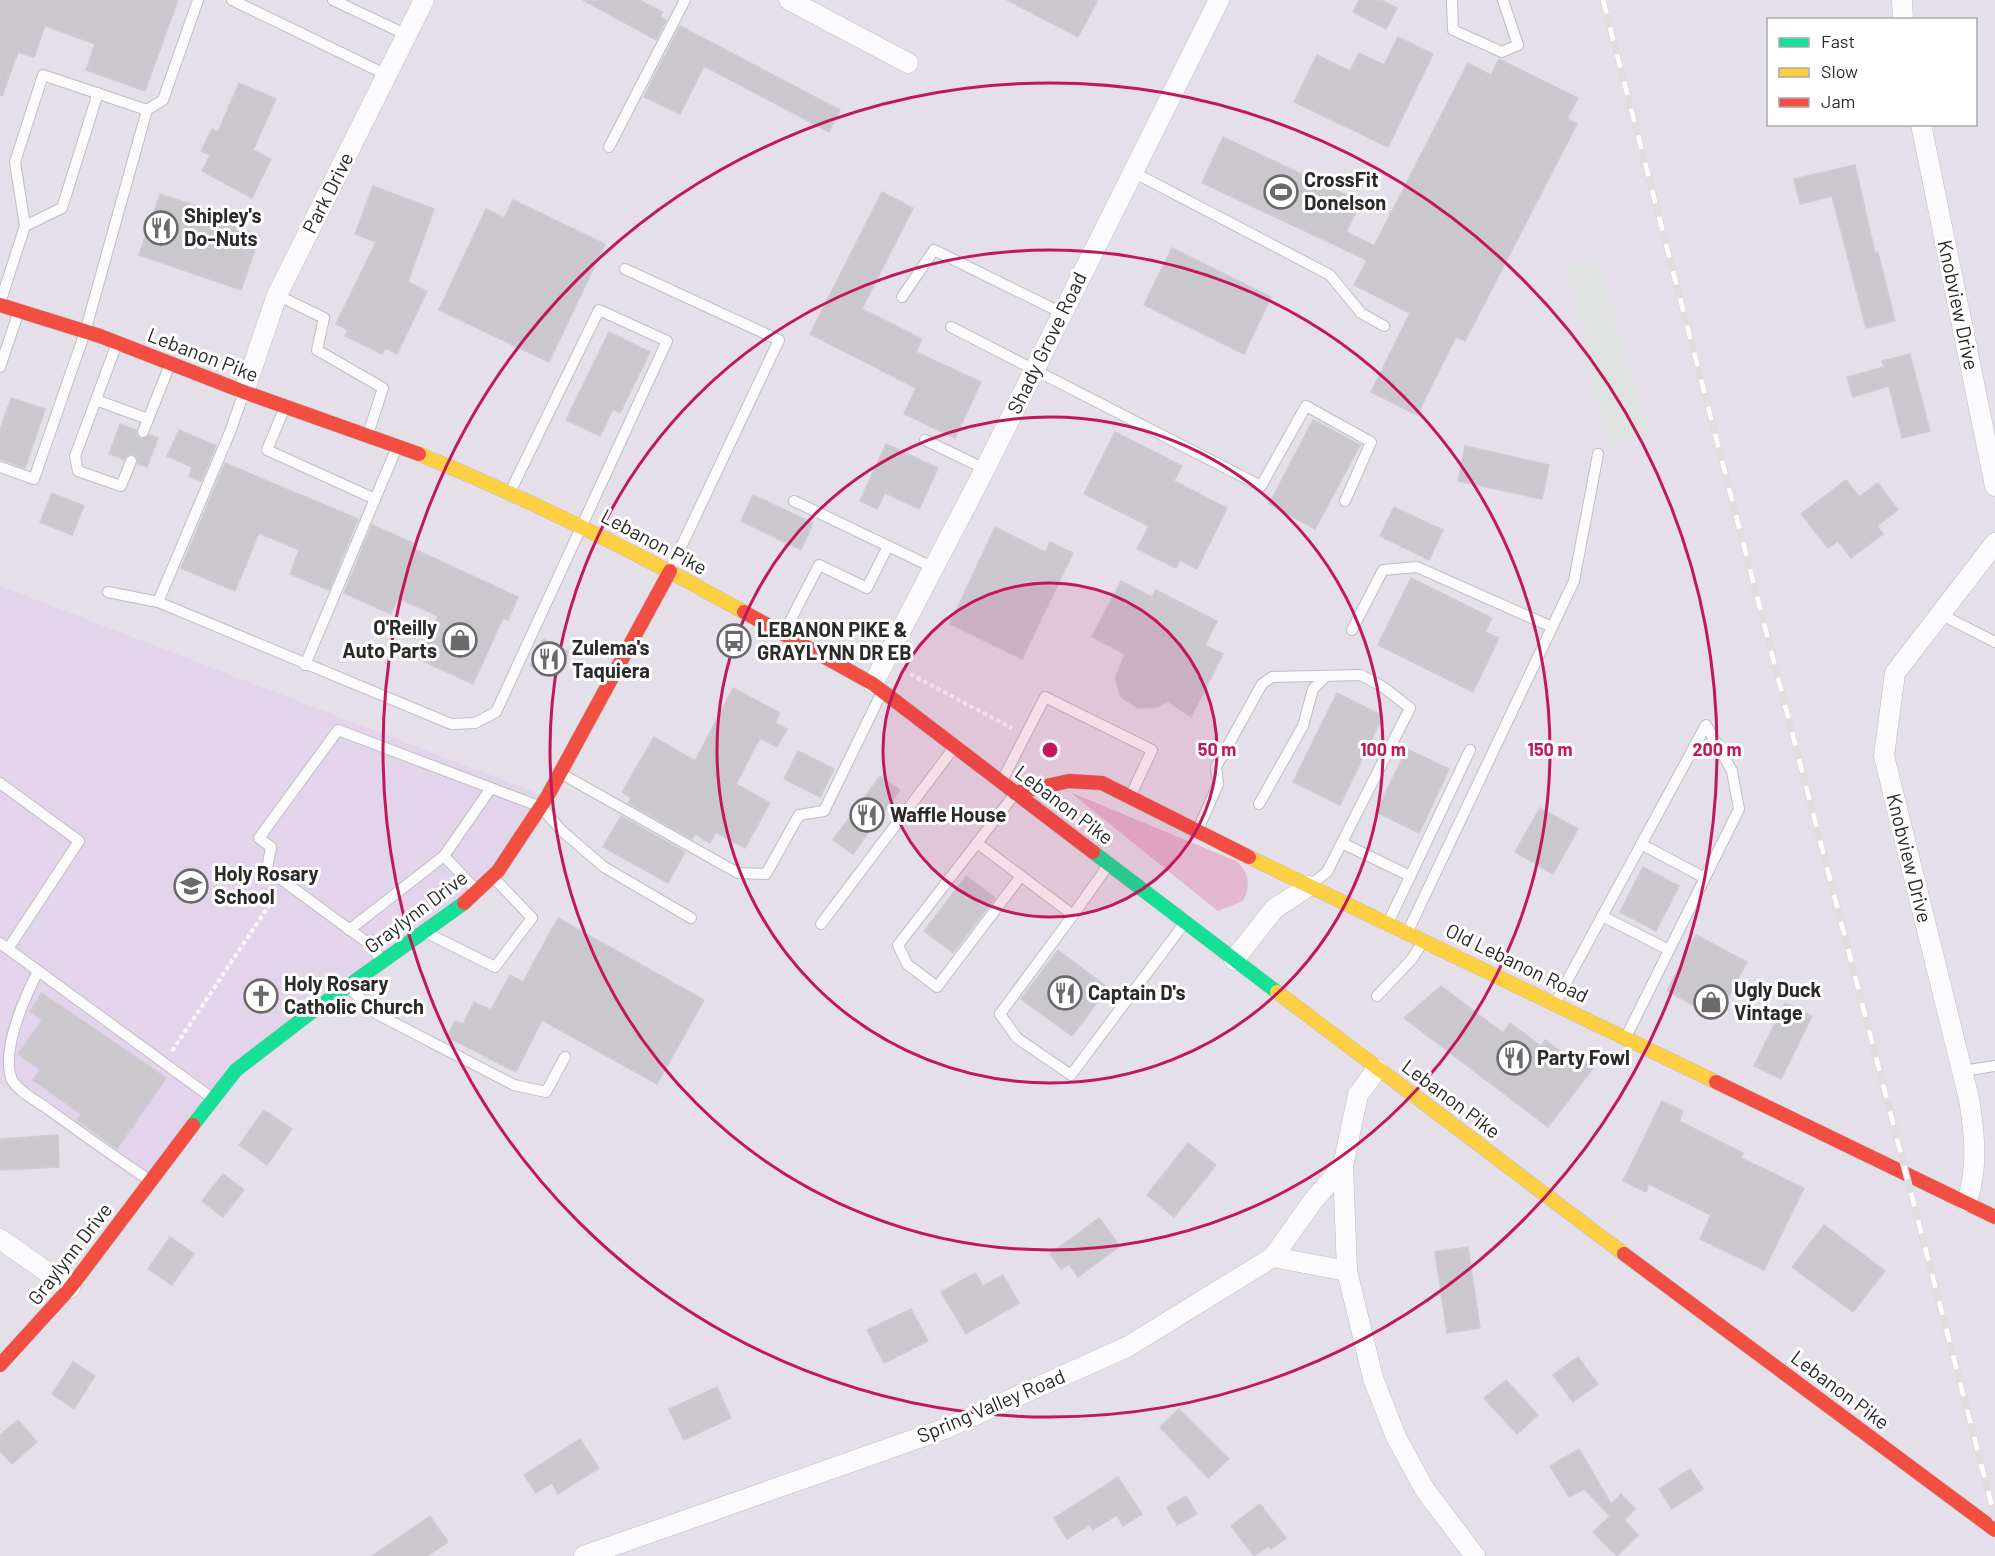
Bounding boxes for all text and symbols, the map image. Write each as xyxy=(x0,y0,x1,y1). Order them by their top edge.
legend xyxy=(1767,18,1977,126)
text: Fast xyxy=(1821,30,1855,52)
text: Slow xyxy=(1821,60,1858,82)
text: Jam xyxy=(1821,90,1855,112)
street label: Park Drive xyxy=(296,148,358,237)
place label: CrossFit Donelson xyxy=(1304,167,1386,214)
sports icon: CrossFit Donelson xyxy=(1263,174,1299,210)
place label: Shipley's Do-Nuts xyxy=(184,203,262,250)
restaurant icon: Shipley's Do-Nuts xyxy=(143,210,179,246)
street label: Knobview Drive xyxy=(1933,238,1984,372)
street label: Shady Grove Road xyxy=(1001,268,1091,417)
street label: Lebanon Pike xyxy=(145,322,262,386)
street label: Lebanon Pike xyxy=(597,503,712,579)
place label: O'Reilly Auto Parts xyxy=(342,615,437,662)
place label: LEBANON PIKE & GRAYLYNN DR EB xyxy=(757,617,912,664)
shop icon: O'Reilly Auto Parts xyxy=(442,622,478,658)
bus stop icon: LEBANON PIKE & GRAYLYNN DR EB xyxy=(716,623,752,659)
place label: Zulema's Taquiera xyxy=(572,635,650,682)
restaurant icon: Zulema's Taquiera xyxy=(531,641,567,677)
text: 50 m xyxy=(1198,738,1236,760)
text: 100 m xyxy=(1360,738,1406,760)
text: 150 m xyxy=(1528,738,1572,760)
text: 200 m xyxy=(1692,738,1742,760)
centre of rings xyxy=(1040,740,1060,760)
street label: Lebanon Pike xyxy=(1011,759,1118,849)
street label: Knobview Drive xyxy=(1882,791,1938,925)
restaurant icon: Waffle House xyxy=(849,797,885,833)
place label: Waffle House xyxy=(890,802,1006,826)
place label: Holy Rosary School xyxy=(214,861,319,908)
street label: Graylynn Drive xyxy=(359,865,472,958)
school or university icon: Holy Rosary School xyxy=(173,868,209,904)
street label: Old Lebanon Road xyxy=(1442,917,1593,1007)
place label: Holy Rosary Catholic Church xyxy=(284,971,424,1018)
restaurant icon: Captain D's xyxy=(1047,975,1083,1011)
place label: Ugly Duck Vintage xyxy=(1734,977,1822,1024)
church icon: Holy Rosary Catholic Church xyxy=(243,978,279,1014)
place label: Captain D's xyxy=(1088,980,1186,1004)
shop icon: Ugly Duck Vintage xyxy=(1693,984,1729,1020)
restaurant icon: Party Fowl xyxy=(1496,1040,1532,1076)
place label: Party Fowl xyxy=(1537,1045,1630,1069)
street label: Lebanon Pike xyxy=(1398,1053,1505,1143)
street label: Graylynn Drive xyxy=(22,1198,116,1309)
street label: Lebanon Pike xyxy=(1787,1344,1894,1434)
street label: Spring Valley Road xyxy=(913,1363,1068,1447)

